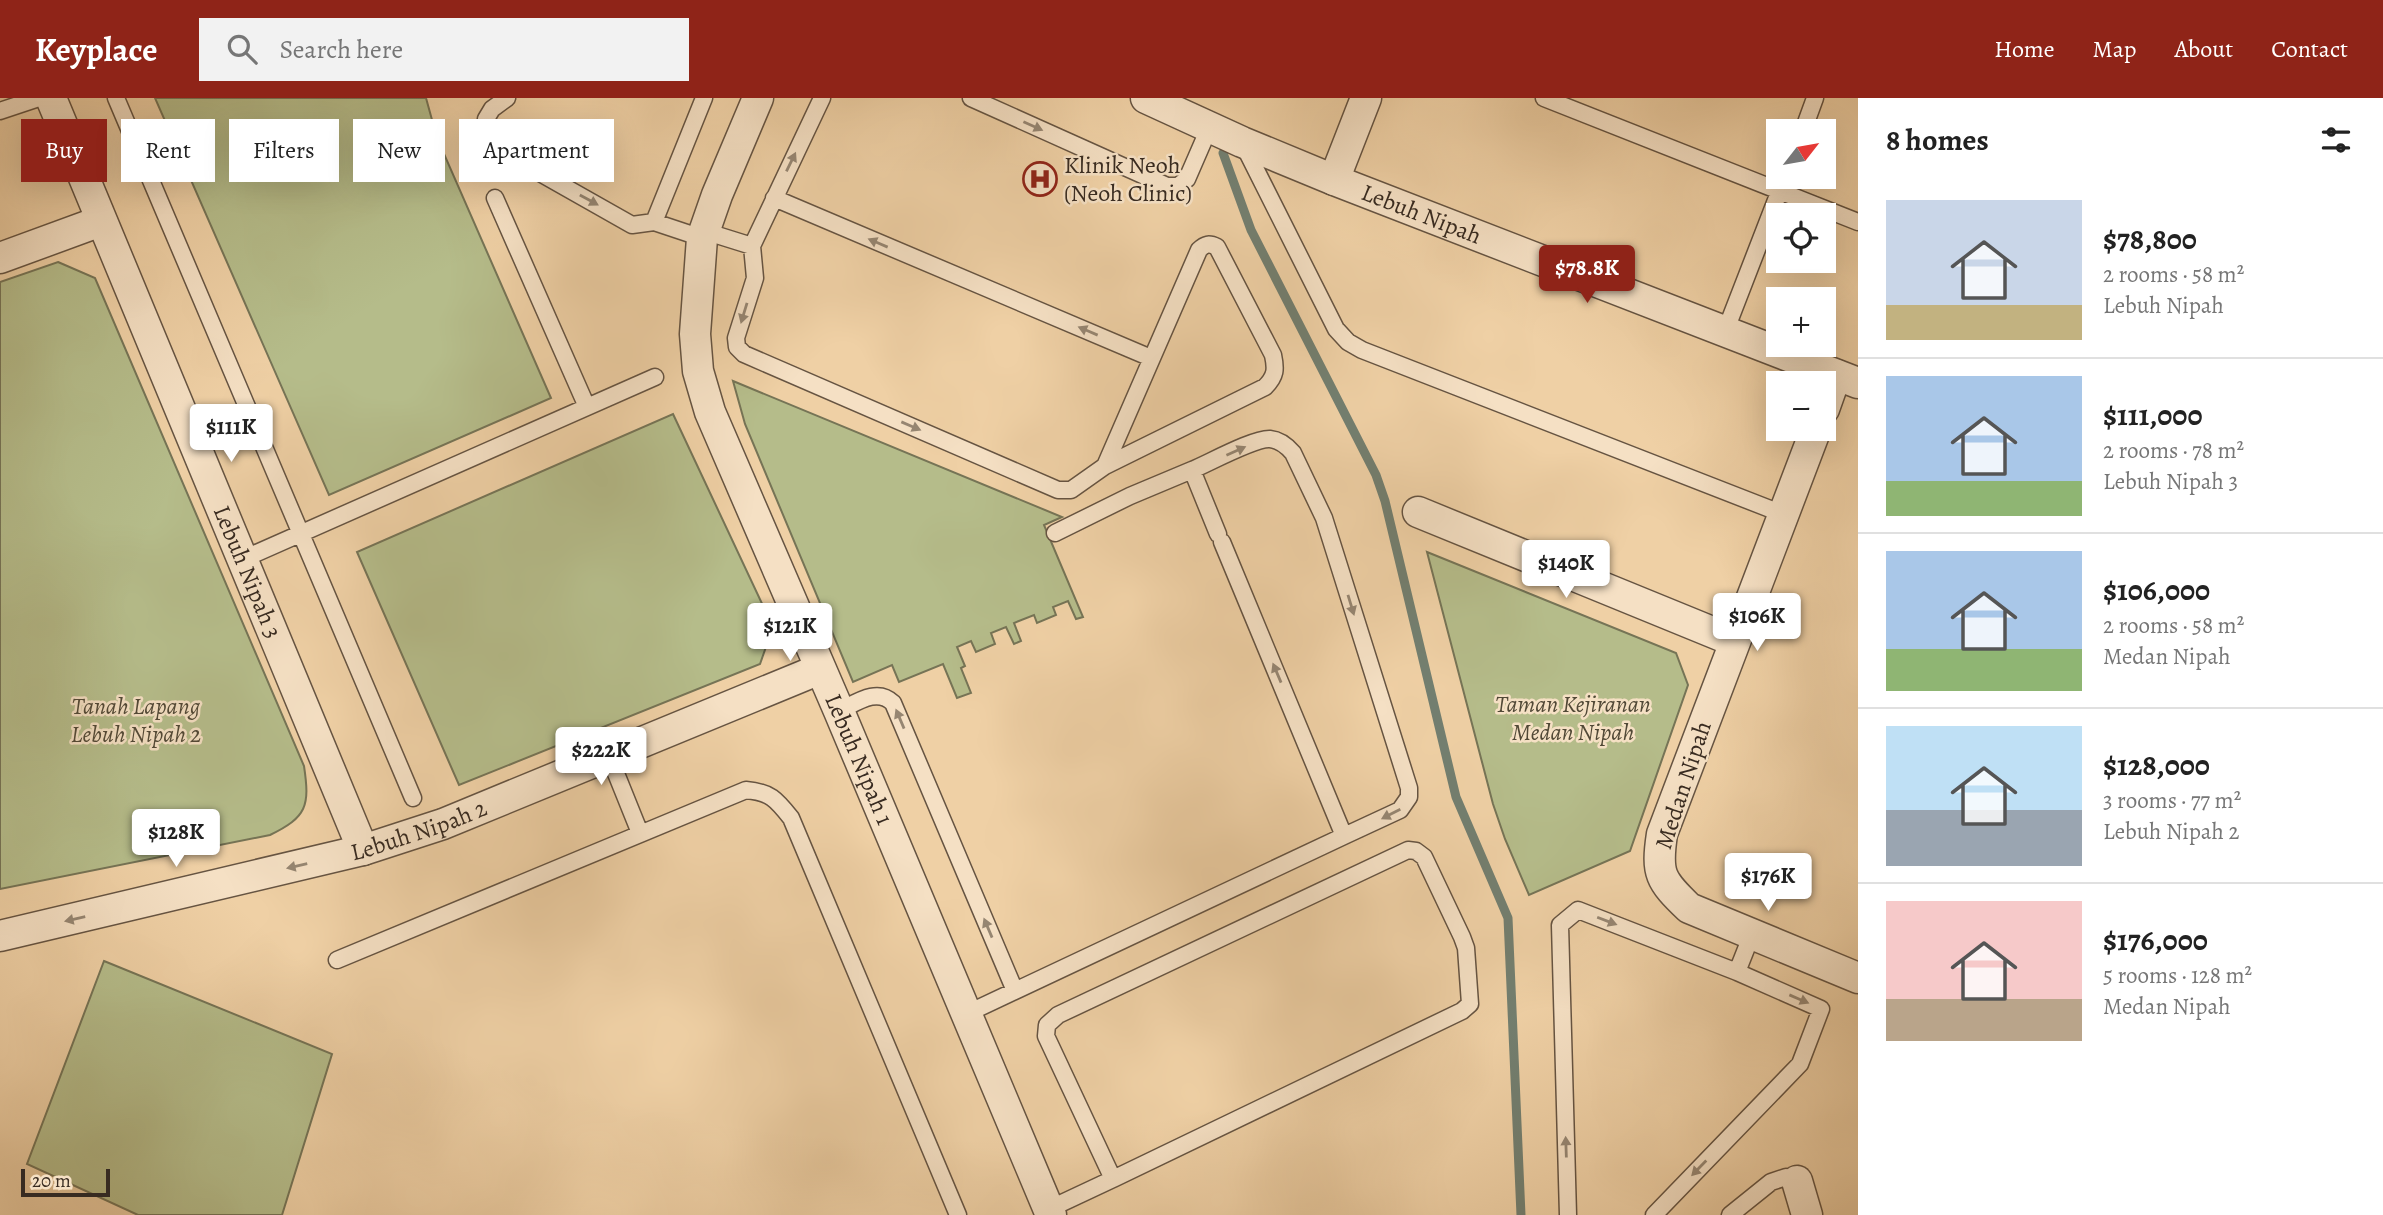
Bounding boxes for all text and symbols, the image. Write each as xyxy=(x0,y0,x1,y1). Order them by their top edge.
search box xyxy=(199,18,689,81)
text: Keyplace xyxy=(35,27,157,72)
icon: search xyxy=(223,30,261,68)
text: Search here xyxy=(279,32,403,67)
text: Home xyxy=(1994,33,2055,65)
text: Map xyxy=(2093,33,2137,65)
text: About xyxy=(2175,33,2233,65)
text: Contact xyxy=(2271,33,2348,65)
chip: Buy xyxy=(21,119,107,182)
chip: Rent xyxy=(121,119,215,182)
chip: Filters xyxy=(229,119,339,182)
chip: New xyxy=(353,119,445,182)
chip: Apartment xyxy=(459,119,614,182)
north arrow xyxy=(1766,119,1836,189)
map controls xyxy=(1766,119,1836,441)
one-way arrow xyxy=(1023,120,1043,132)
text: 8 homes xyxy=(1886,120,1989,160)
icon: filters xyxy=(2317,121,2355,159)
place label: Klinik Neoh (Neoh Clinic) xyxy=(1064,149,1192,209)
one-way arrow xyxy=(785,152,797,172)
hospital icon: Klinik Neoh (Neoh Clinic) xyxy=(1021,160,1059,198)
street label: Lebuh Nipah xyxy=(1357,176,1486,252)
one-way arrow xyxy=(579,194,598,206)
button: locate xyxy=(1766,203,1836,273)
text: $78,800 xyxy=(2103,219,2197,259)
icon: home xyxy=(1942,228,2026,312)
one-way arrow xyxy=(867,238,888,249)
pin: $78.8K xyxy=(1530,246,1644,305)
text: $78.8K xyxy=(1555,252,1619,283)
text: 2 rooms · 58 m² xyxy=(2103,259,2244,290)
button: + xyxy=(1766,287,1836,357)
text: Lebuh Nipah xyxy=(2103,290,2224,321)
one-way arrow xyxy=(738,302,749,323)
one-way arrow xyxy=(1077,325,1098,336)
button: − xyxy=(1766,371,1836,441)
text: $111,000 xyxy=(2103,395,2203,435)
pin: $111K xyxy=(182,404,280,464)
icon: home xyxy=(1942,404,2026,488)
text: $111K xyxy=(206,411,256,442)
one-way arrow xyxy=(901,421,922,432)
text: 2 rooms · 78 m² xyxy=(2103,435,2244,466)
one-way arrow xyxy=(1225,445,1246,456)
text: Lebuh Nipah 3 xyxy=(2103,466,2238,497)
street label: Lebuh Nipah 3 xyxy=(206,501,289,643)
pin: $140K xyxy=(1517,540,1615,600)
text: $140K xyxy=(1538,547,1594,578)
text: $106,000 xyxy=(2103,570,2210,610)
icon: home xyxy=(1942,579,2026,663)
pin: $106K xyxy=(1708,594,1806,653)
one-way arrow xyxy=(1347,595,1357,616)
text: $106K xyxy=(1729,600,1785,631)
pin: $121K xyxy=(741,603,839,663)
text: $121K xyxy=(763,610,817,641)
text: 2 rooms · 58 m² xyxy=(2103,610,2244,641)
text: Medan Nipah xyxy=(2103,641,2231,672)
one-way arrow xyxy=(1271,663,1282,684)
park label: Taman Kejiranan Medan Nipah xyxy=(1495,688,1651,748)
street label: Lebuh Nipah 1 xyxy=(817,689,901,830)
park label: Tanah Lapang Lebuh Nipah 2 xyxy=(71,690,201,750)
one-way arrow xyxy=(894,708,905,729)
street label: Medan Nipah xyxy=(1647,717,1719,853)
pin: $222K xyxy=(552,728,650,787)
text: $222K xyxy=(571,734,631,765)
text: $128,000 xyxy=(2103,745,2210,785)
icon: home xyxy=(1942,754,2026,838)
text: 3 rooms · 77 m² xyxy=(2103,785,2241,816)
street label: Lebuh Nipah 2 xyxy=(347,792,492,868)
one-way arrow xyxy=(1381,809,1401,820)
pin: $128K xyxy=(127,810,225,869)
text: $128K xyxy=(148,816,204,847)
text: Lebuh Nipah 2 xyxy=(2103,816,2239,847)
pin: $176K xyxy=(1719,854,1817,913)
text: $176K xyxy=(1741,860,1795,891)
one-way arrow xyxy=(286,861,308,872)
one-way arrow xyxy=(64,914,86,925)
one-way arrow xyxy=(1597,916,1618,927)
one-way arrow xyxy=(982,918,993,939)
text: $176,000 xyxy=(2103,920,2208,960)
icon: home xyxy=(1942,929,2026,1013)
text: 5 rooms · 128 m² xyxy=(2103,960,2252,991)
text: Medan Nipah xyxy=(2103,991,2231,1022)
one-way arrow xyxy=(1789,994,1810,1005)
one-way arrow xyxy=(1561,1136,1572,1158)
one-way arrow xyxy=(1692,1159,1708,1176)
scale bar xyxy=(21,1166,110,1198)
text: 20 m xyxy=(32,1168,71,1194)

